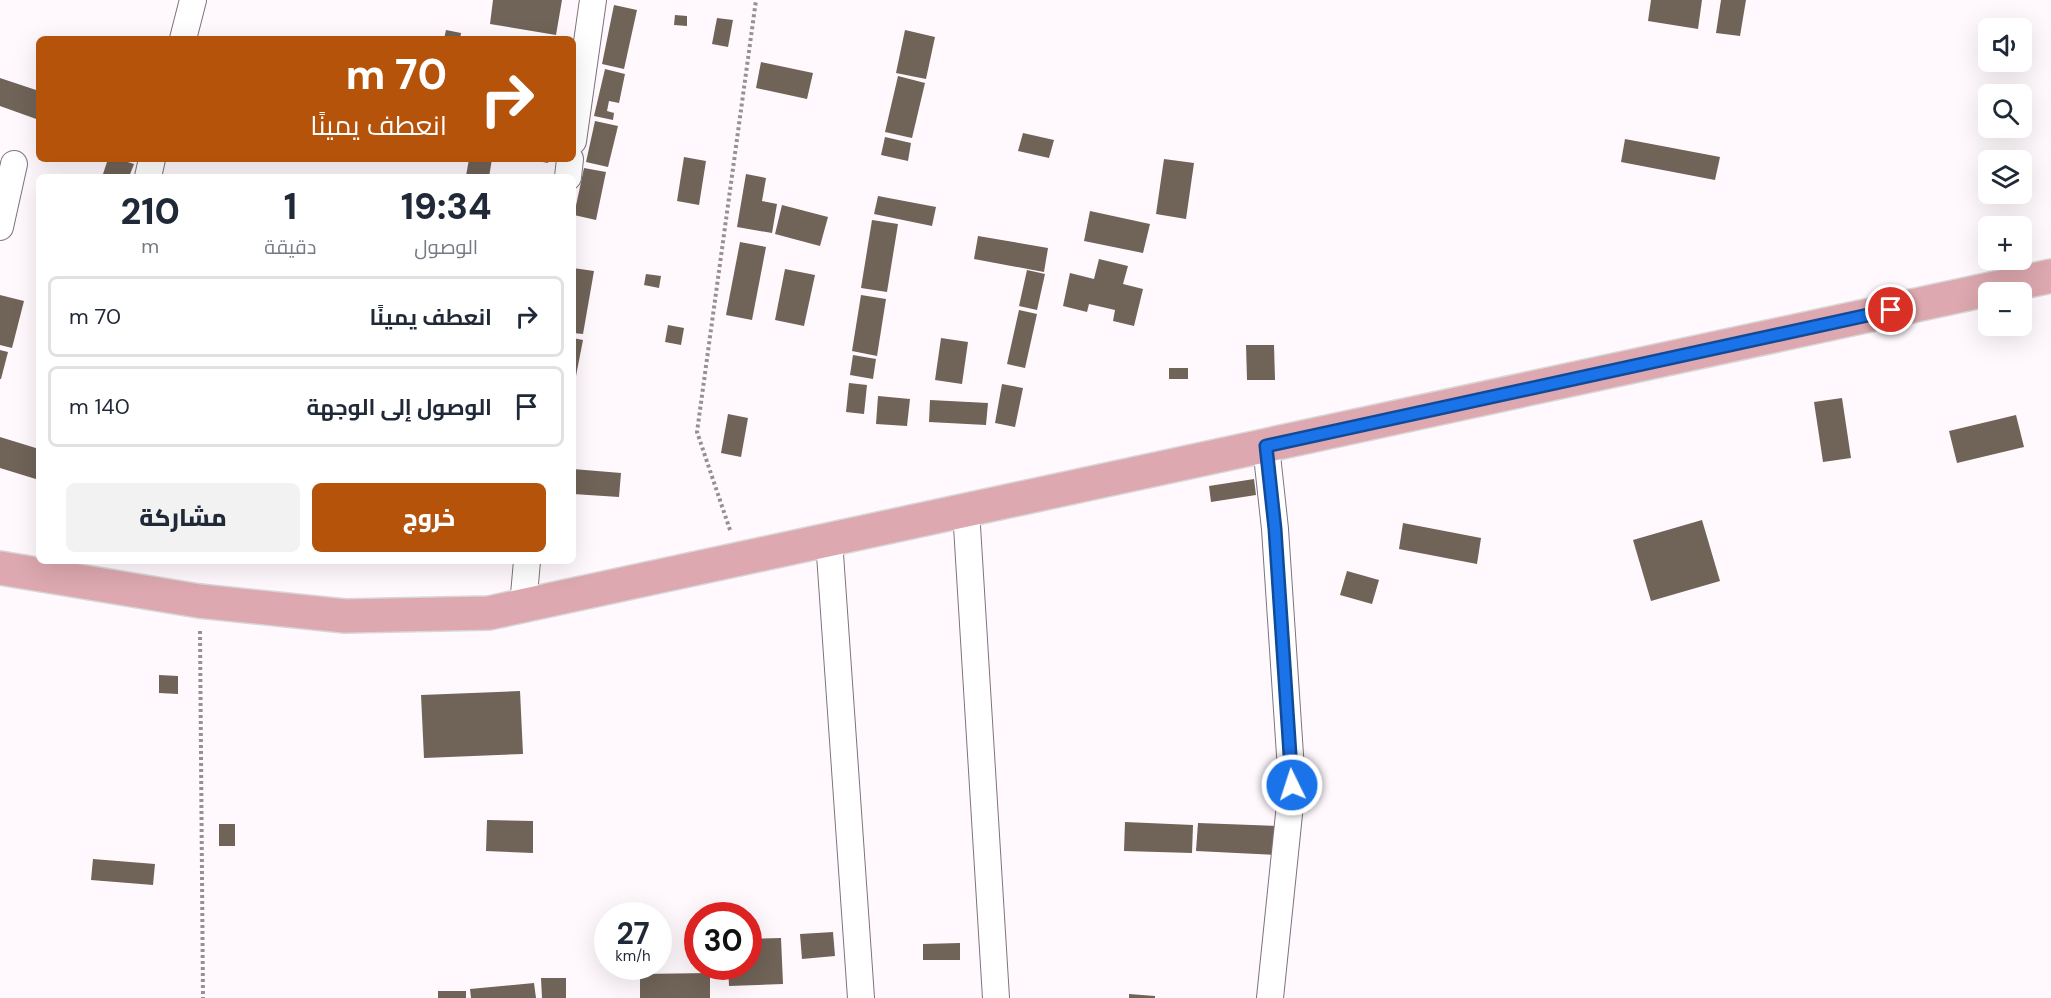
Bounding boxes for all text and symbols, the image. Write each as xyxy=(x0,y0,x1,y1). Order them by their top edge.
map controls xyxy=(1978,18,2032,336)
button: sound xyxy=(1978,18,2032,72)
text: 70 m xyxy=(346,47,447,102)
icon: right xyxy=(468,60,546,138)
button: search xyxy=(1978,84,2032,138)
text: انعطف يمينًا xyxy=(310,108,447,143)
button: layers xyxy=(1978,150,2032,204)
text: 1 xyxy=(284,183,297,230)
text: 19:34 xyxy=(401,183,492,230)
text: 210 xyxy=(120,188,180,235)
button: + xyxy=(1978,216,2032,270)
text: m xyxy=(141,233,159,259)
text: دقيقة xyxy=(264,234,316,260)
text: الوصول xyxy=(414,234,478,260)
button: − xyxy=(1978,282,2032,336)
pin xyxy=(1865,284,1916,335)
icon: arrive xyxy=(1874,293,1907,326)
icon: right xyxy=(510,300,543,333)
text: 70 m xyxy=(69,302,121,331)
text: انعطف يمينًا xyxy=(370,303,492,332)
icon: arrive xyxy=(510,390,543,423)
text: 140 m xyxy=(69,392,130,421)
text: الوصول إلى الوجهة xyxy=(306,393,492,422)
button: مشاركة xyxy=(66,483,300,552)
button: خروج xyxy=(312,483,546,552)
position arrow xyxy=(1260,753,1324,817)
speed limit sign: 30 xyxy=(684,902,762,980)
text: 27 xyxy=(616,914,650,953)
text: km/h xyxy=(615,946,651,966)

